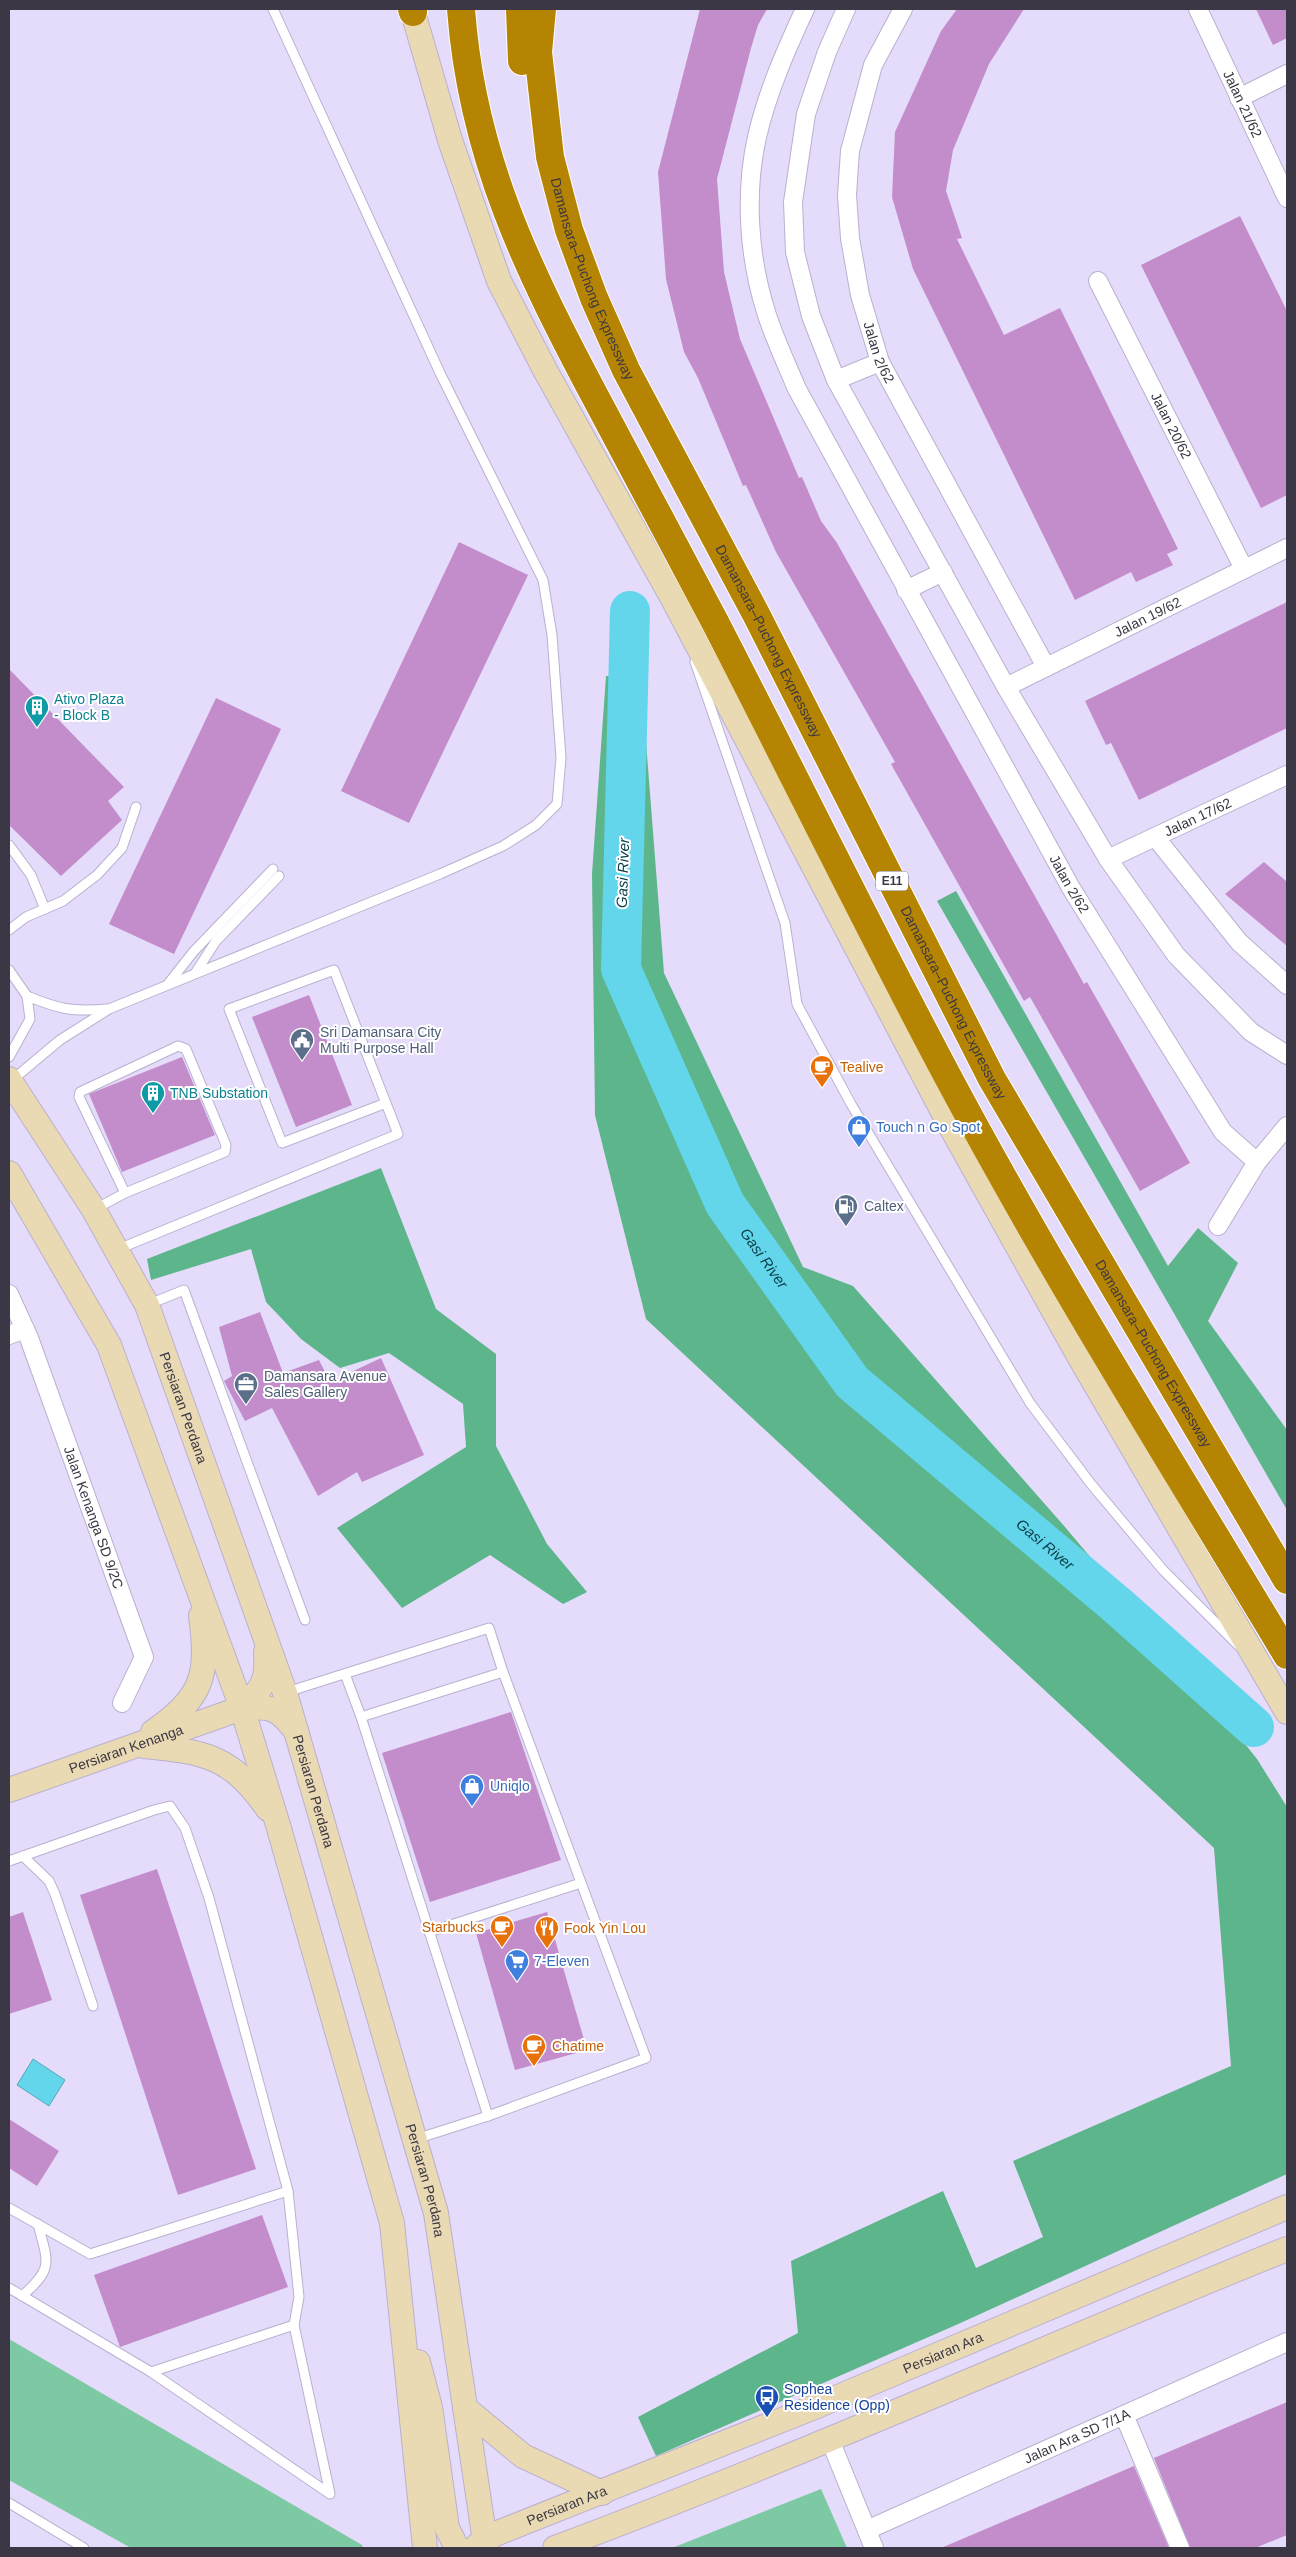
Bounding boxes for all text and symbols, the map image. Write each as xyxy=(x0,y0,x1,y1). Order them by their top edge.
street label: Jalan 21/62 xyxy=(1220,68,1265,140)
street label: Damansara–Puchong Expressway xyxy=(548,176,638,383)
street label: Jalan 2/62 xyxy=(860,320,898,386)
street label: Jalan 20/62 xyxy=(1148,390,1195,462)
street label: Damansara–Puchong Expressway xyxy=(712,542,825,740)
street label: Jalan 19/62 xyxy=(1112,594,1184,640)
place label: Ativo Plaza - Block B xyxy=(54,691,124,723)
building icon: Ativo Plaza - Block B xyxy=(24,694,50,728)
street label: Jalan 17/62 xyxy=(1161,794,1234,840)
water label: Gasi River xyxy=(613,837,632,908)
street label: Jalan 2/62 xyxy=(1046,852,1093,916)
road number: E11 xyxy=(876,871,908,890)
street label: Damansara–Puchong Expressway xyxy=(898,903,1010,1102)
place label: Sri Damansara City Multi Purpose Hall xyxy=(320,1024,441,1056)
public building icon: Sri Damansara City Multi Purpose Hall xyxy=(289,1027,315,1061)
cafe icon: Tealive xyxy=(809,1054,835,1088)
place label: Tealive xyxy=(840,1059,884,1075)
building icon: TNB Substation xyxy=(140,1080,166,1114)
place label: TNB Substation xyxy=(170,1085,268,1101)
shop icon: Touch n Go Spot xyxy=(846,1114,872,1148)
place label: Touch n Go Spot xyxy=(876,1119,980,1135)
fuel station icon: Caltex xyxy=(833,1193,859,1227)
place label: Caltex xyxy=(864,1198,904,1214)
water label: Gasi River xyxy=(737,1225,792,1292)
street label: Damansara–Puchong Expressway xyxy=(1092,1257,1215,1450)
street label: Persiaran Perdana xyxy=(156,1350,211,1466)
place label: Damansara Avenue Sales Gallery xyxy=(264,1368,387,1400)
office icon: Damansara Avenue Sales Gallery xyxy=(233,1371,259,1405)
street label: Jalan Kenanga SD 9/2C xyxy=(61,1444,127,1591)
water label: Gasi River xyxy=(1013,1515,1078,1574)
street label: Persiaran Kenanga xyxy=(67,1721,185,1776)
street label: Persiaran Perdana xyxy=(290,1733,338,1850)
shop icon: Uniqlo xyxy=(459,1773,485,1807)
place label: Uniqlo xyxy=(490,1778,530,1794)
cafe icon: Starbucks xyxy=(489,1914,515,1948)
restaurant icon: Fook Yin Lou xyxy=(534,1915,560,1949)
place label: Starbucks xyxy=(422,1919,484,1935)
place label: Fook Yin Lou xyxy=(564,1920,646,1936)
supermarket icon: 7-Eleven xyxy=(504,1948,530,1982)
place label: 7-Eleven xyxy=(534,1953,589,1969)
cafe icon: Chatime xyxy=(521,2033,547,2067)
place label: Chatime xyxy=(552,2038,604,2054)
street label: Persiaran Perdana xyxy=(402,2122,448,2238)
street label: Persiaran Ara xyxy=(901,2329,985,2377)
place label: Sophea Residence (Opp) xyxy=(784,2381,890,2413)
bus stop icon: Sophea Residence (Opp) xyxy=(754,2384,780,2418)
street label: Jalan Ara SD 7/1A xyxy=(1021,2405,1133,2467)
street label: Persiaran Ara xyxy=(524,2482,609,2529)

